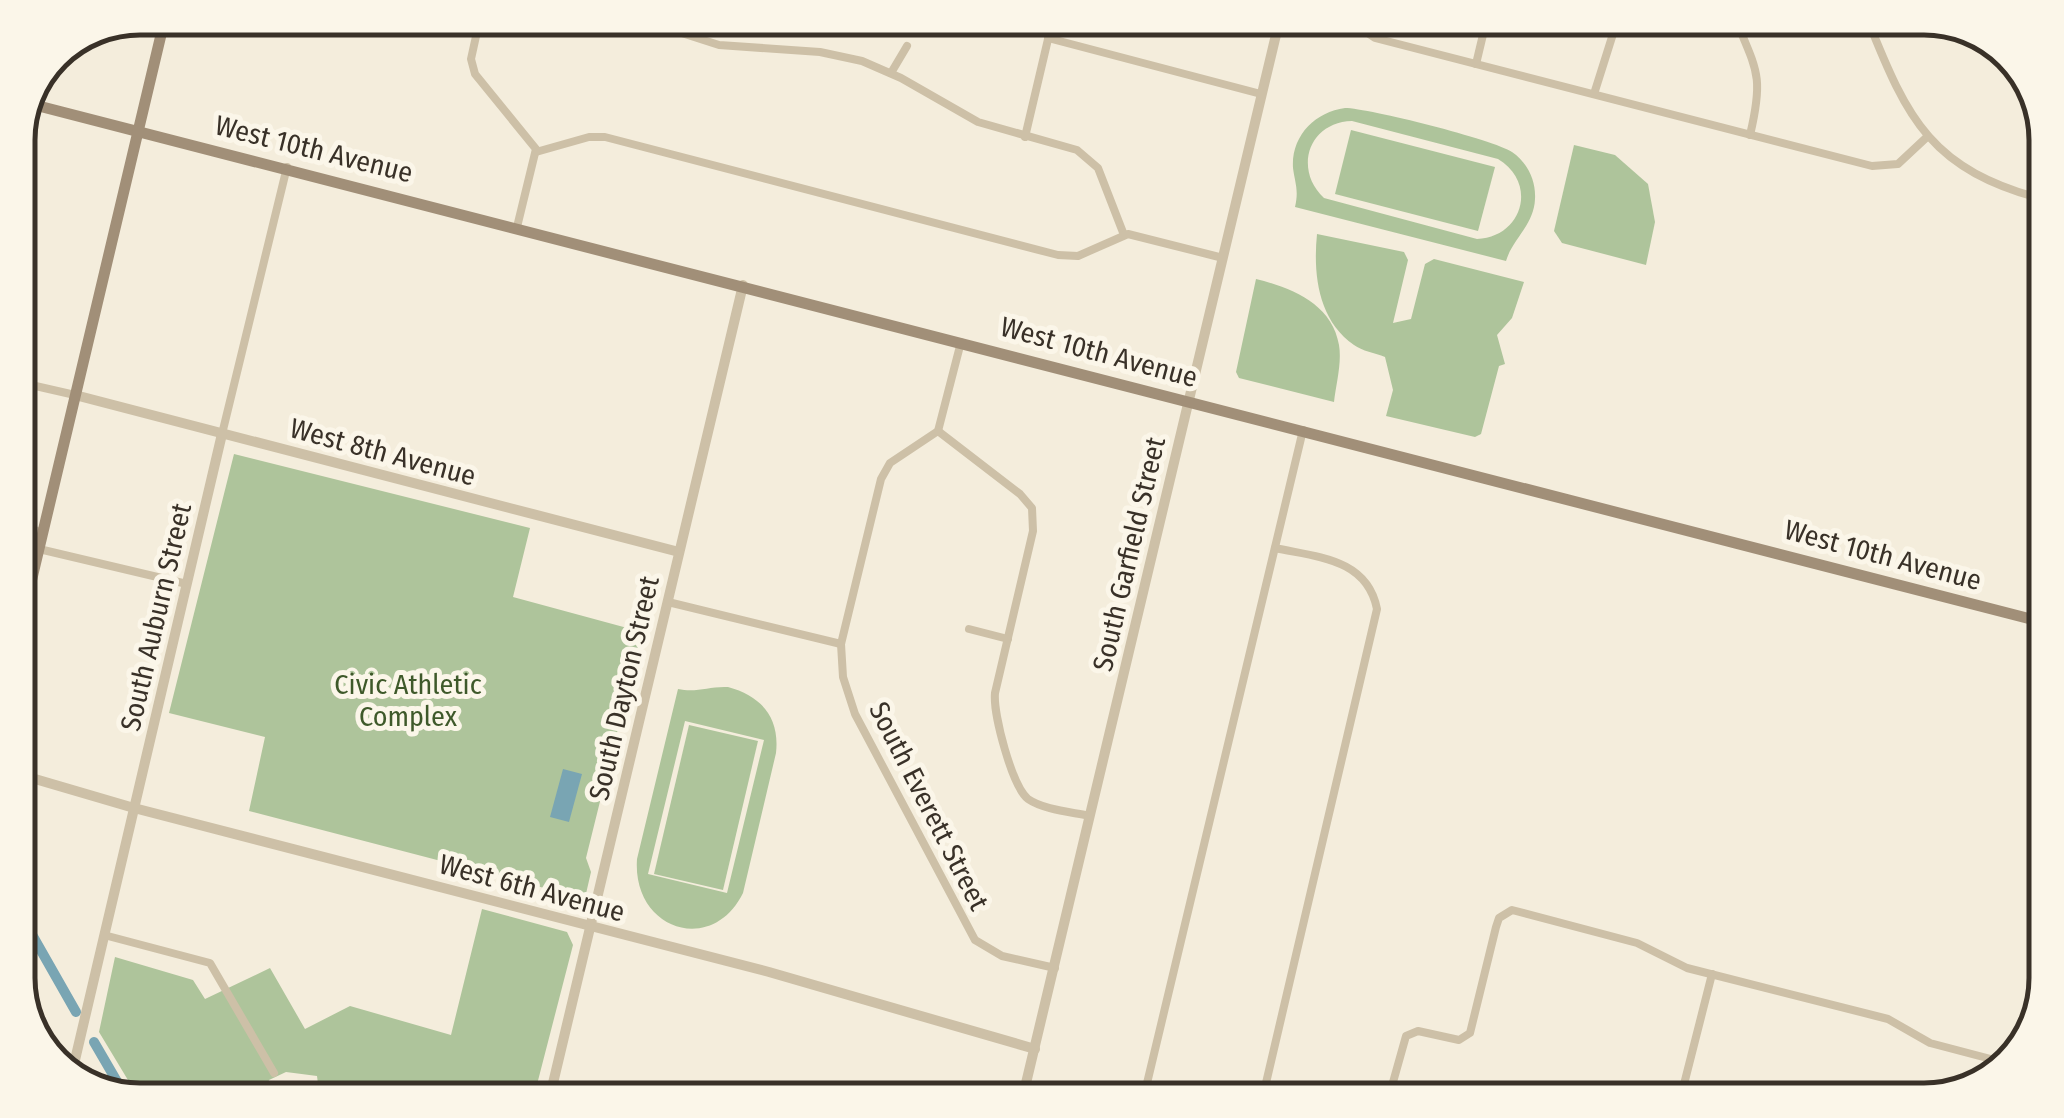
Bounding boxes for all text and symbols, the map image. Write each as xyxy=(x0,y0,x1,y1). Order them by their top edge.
street label: West 10th Avenue xyxy=(212,109,416,189)
street label: West 10th Avenue xyxy=(997,310,1201,394)
street label: West 8th Avenue xyxy=(287,411,479,493)
street label: South Garfield Street xyxy=(1086,433,1172,674)
street label: South Auburn Street xyxy=(114,499,198,734)
street label: West 10th Avenue xyxy=(1781,513,1985,597)
street label: South Dayton Street xyxy=(582,572,666,803)
park label: Civic Athletic Complex xyxy=(334,668,482,733)
street label: South Everett Street xyxy=(862,696,996,916)
street label: West 6th Avenue xyxy=(436,847,628,929)

